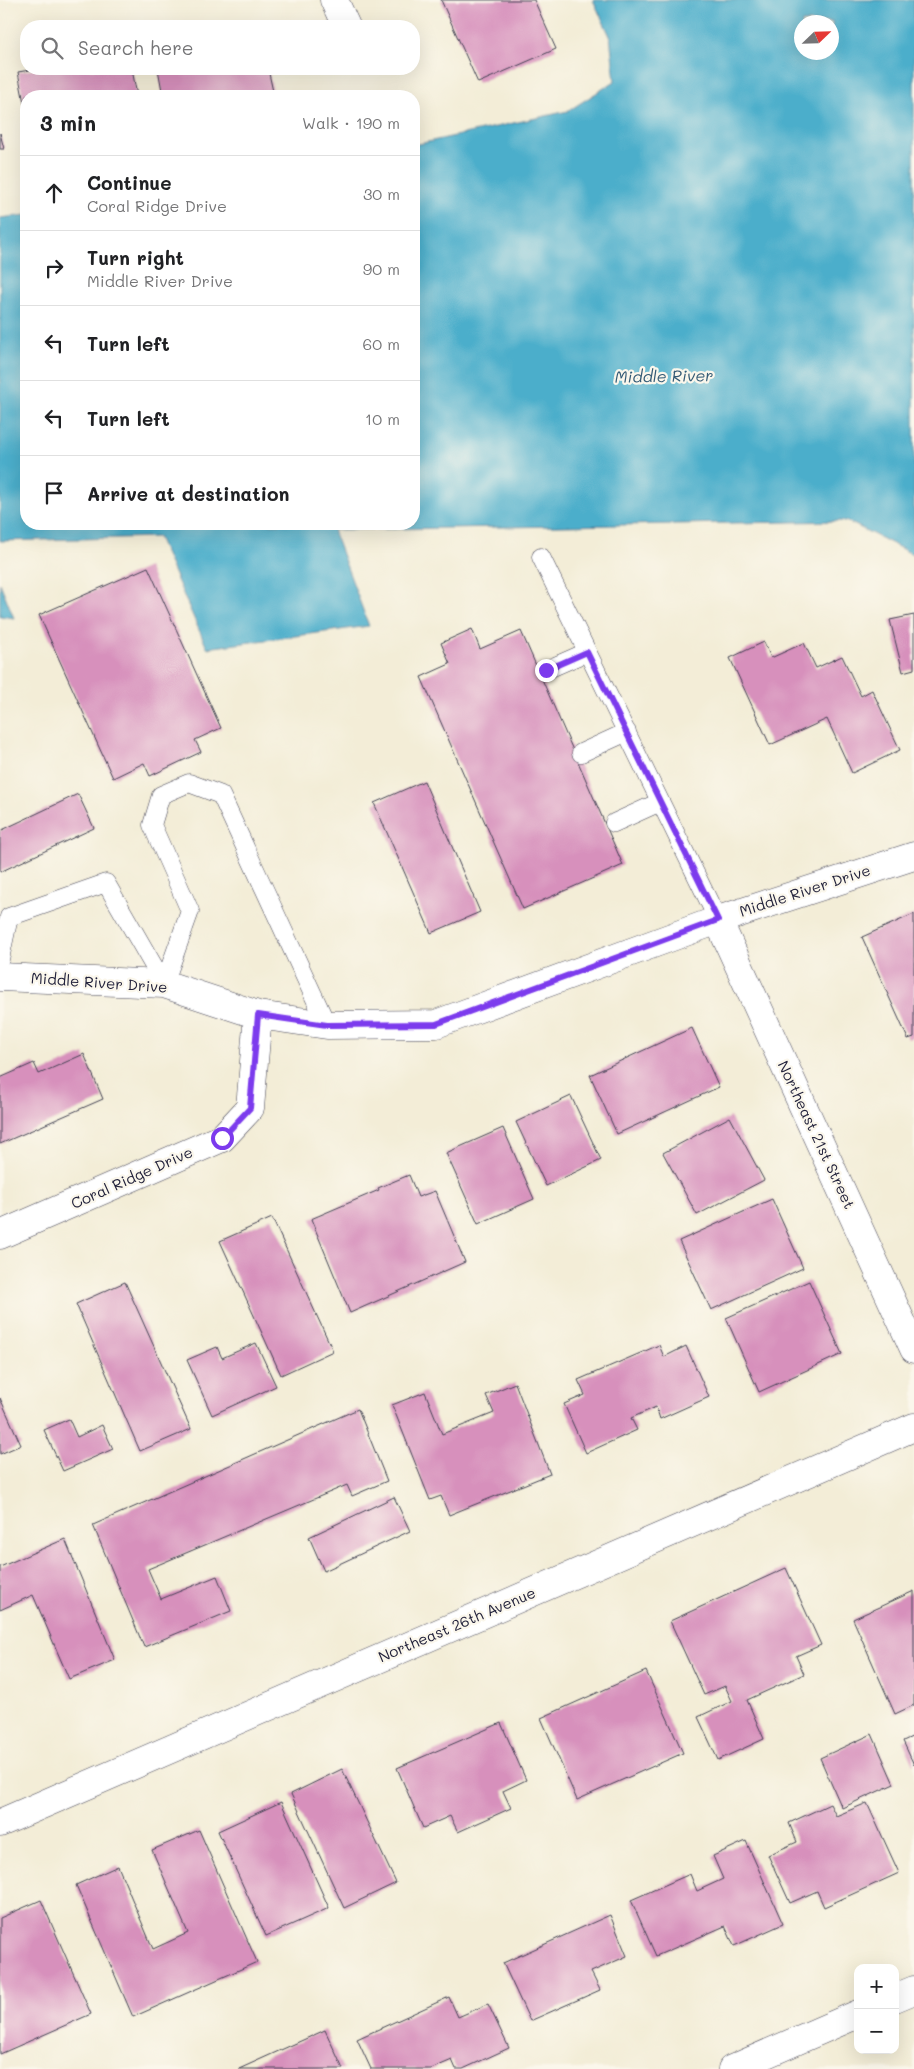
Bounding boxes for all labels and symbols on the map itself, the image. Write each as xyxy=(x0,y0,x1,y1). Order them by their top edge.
north arrow xyxy=(794,15,839,60)
water label: Middle River xyxy=(615,364,713,387)
route end xyxy=(535,659,558,682)
street label: Middle River Drive xyxy=(737,859,873,921)
street label: Middle River Drive xyxy=(30,967,168,997)
street label: Northeast 21st Street xyxy=(774,1057,860,1212)
route start xyxy=(211,1127,234,1150)
street label: Coral Ridge Drive xyxy=(68,1141,196,1213)
street label: Northeast 26th Avenue xyxy=(375,1582,538,1666)

